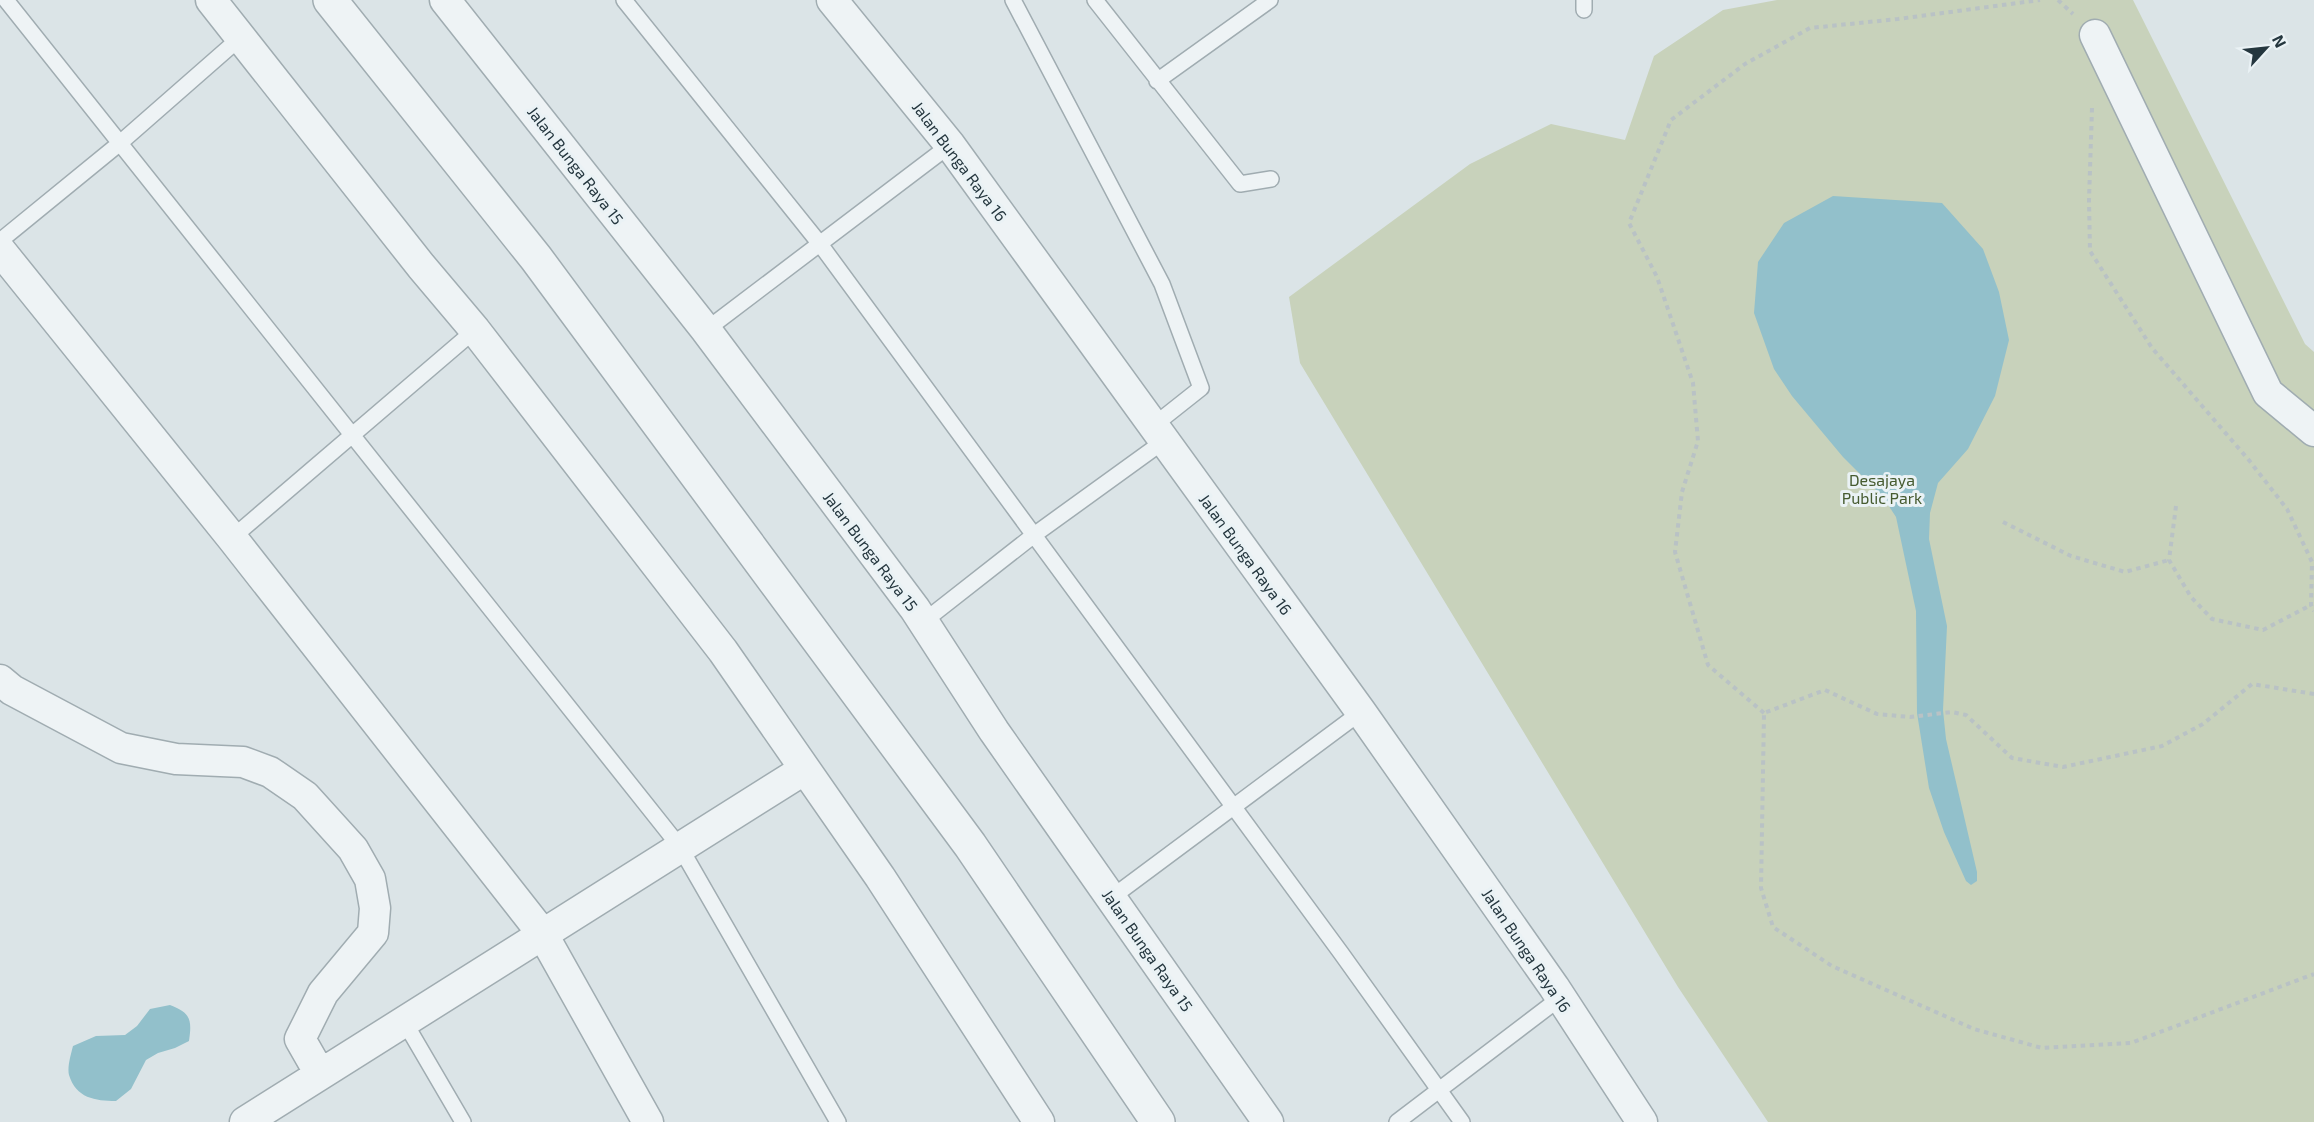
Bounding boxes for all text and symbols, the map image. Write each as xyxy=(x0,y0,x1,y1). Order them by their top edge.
north arrow xyxy=(2236,18,2296,78)
text: N xyxy=(2269,31,2291,50)
street label: Jalan Bunga Raya 16 xyxy=(909,97,1011,225)
street label: Jalan Bunga Raya 15 xyxy=(524,102,628,228)
park label: Desajaya Public Park xyxy=(1842,470,1922,507)
street label: Jalan Bunga Raya 15 xyxy=(820,488,922,614)
street label: Jalan Bunga Raya 16 xyxy=(1196,490,1296,618)
street label: Jalan Bunga Raya 15 xyxy=(1099,885,1197,1015)
street label: Jalan Bunga Raya 16 xyxy=(1479,885,1575,1015)

